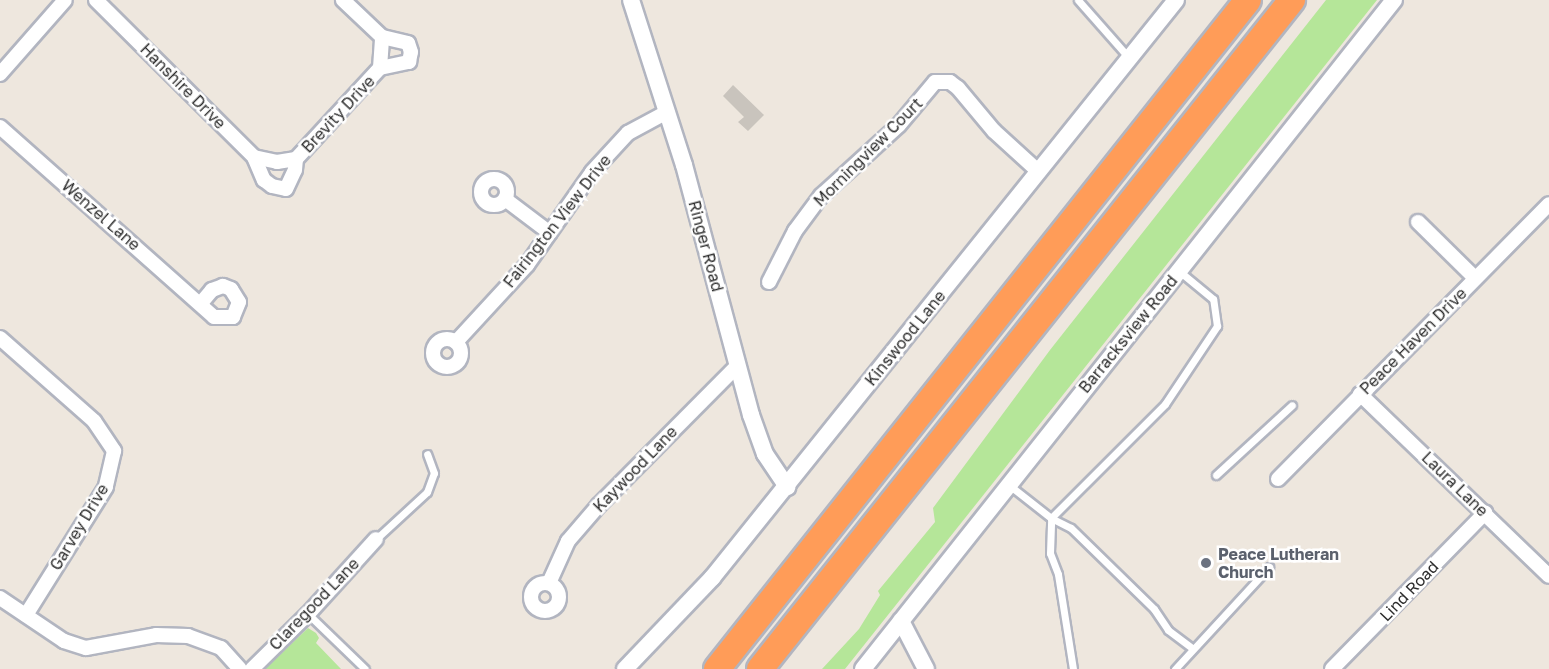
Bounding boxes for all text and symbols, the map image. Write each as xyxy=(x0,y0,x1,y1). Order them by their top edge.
street label: Hanshire Drive xyxy=(136,39,230,133)
street label: Brevity Drive xyxy=(297,71,379,157)
street label: Morningview Court xyxy=(810,94,926,210)
street label: Fairington View Drive xyxy=(499,151,615,291)
street label: Wenzel Lane xyxy=(58,176,144,254)
street label: Ringer Road xyxy=(685,198,727,294)
street label: Barracksview Road xyxy=(1075,271,1181,397)
street label: Peace Haven Drive xyxy=(1356,284,1470,398)
street label: Kinswood Lane xyxy=(861,287,949,389)
street label: Kaywood Lane xyxy=(589,422,681,516)
street label: Laura Lane xyxy=(1418,448,1492,520)
street label: Garvey Drive xyxy=(46,480,112,574)
place label: Peace Lutheran Church xyxy=(1218,544,1339,582)
street label: Claregood Lane xyxy=(265,554,363,654)
marker: Peace Lutheran Church xyxy=(1199,556,1213,570)
street label: Lind Road xyxy=(1376,557,1442,625)

